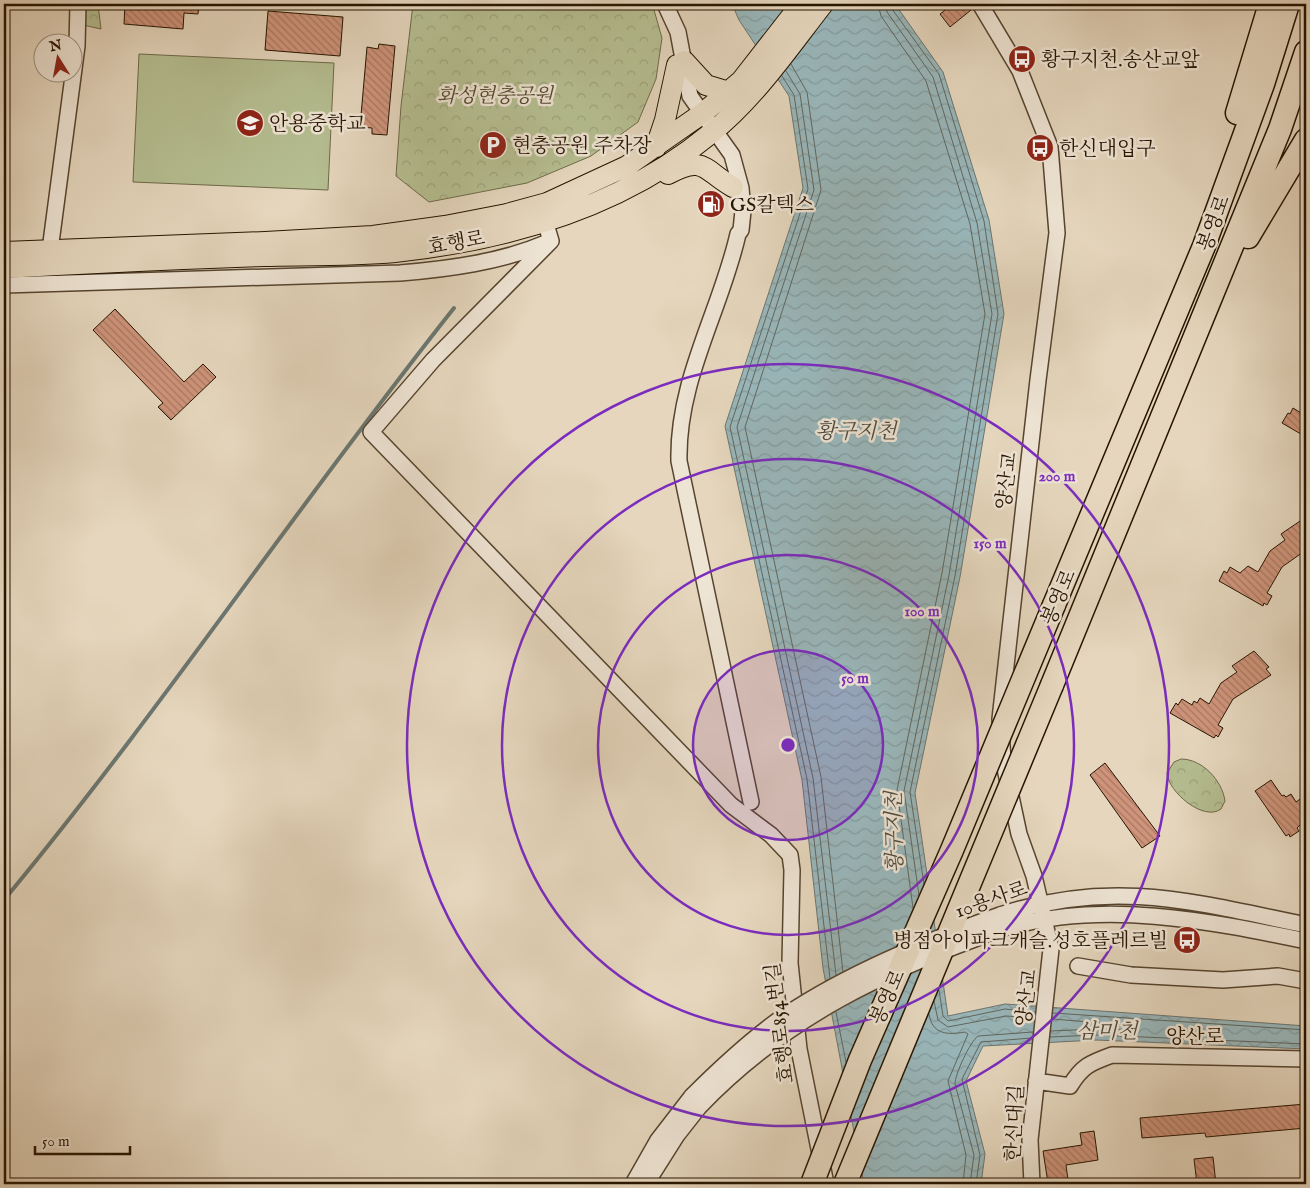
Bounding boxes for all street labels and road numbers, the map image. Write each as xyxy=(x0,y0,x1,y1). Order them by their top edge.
street label: 봉영로 xyxy=(1193,192,1236,255)
street label: 효행로 xyxy=(426,226,487,261)
street label: 양산교 xyxy=(992,450,1024,511)
street label: 봉영로 xyxy=(1037,566,1082,629)
street label: 10용사로 xyxy=(952,876,1031,924)
street label: 효행로854번길 xyxy=(761,961,800,1085)
street label: 봉영로 xyxy=(865,966,912,1029)
street label: 양산교 xyxy=(1012,967,1044,1028)
street label: 양산로 xyxy=(1166,1025,1224,1050)
street label: 한신대길 xyxy=(1001,1084,1030,1162)

